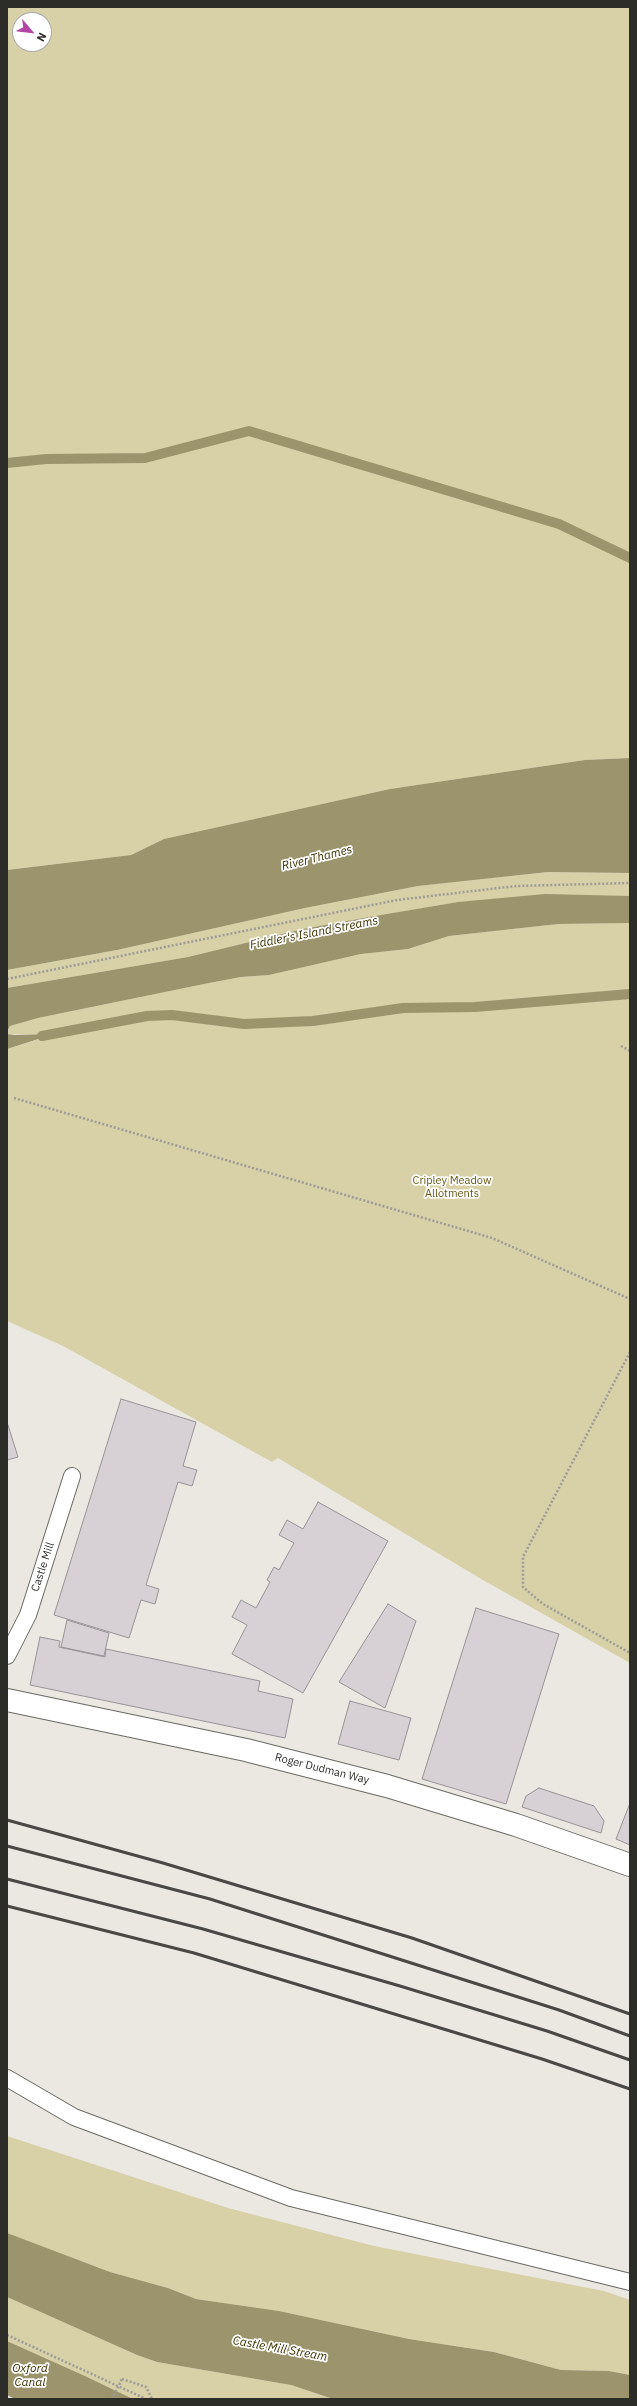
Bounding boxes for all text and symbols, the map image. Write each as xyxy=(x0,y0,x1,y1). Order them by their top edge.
north arrow xyxy=(12,12,52,52)
text: N xyxy=(34,30,50,44)
water label: River Thames xyxy=(280,842,354,874)
water label: Fiddler's Island Streams xyxy=(249,914,379,952)
park label: Cripley Meadow Allotments xyxy=(413,1174,491,1200)
street label: Castle Mill xyxy=(29,1541,57,1593)
street label: Roger Dudman Way xyxy=(273,1751,371,1787)
water label: Castle Mill Stream xyxy=(232,2334,328,2364)
water label: Oxford Canal xyxy=(12,2362,48,2390)

